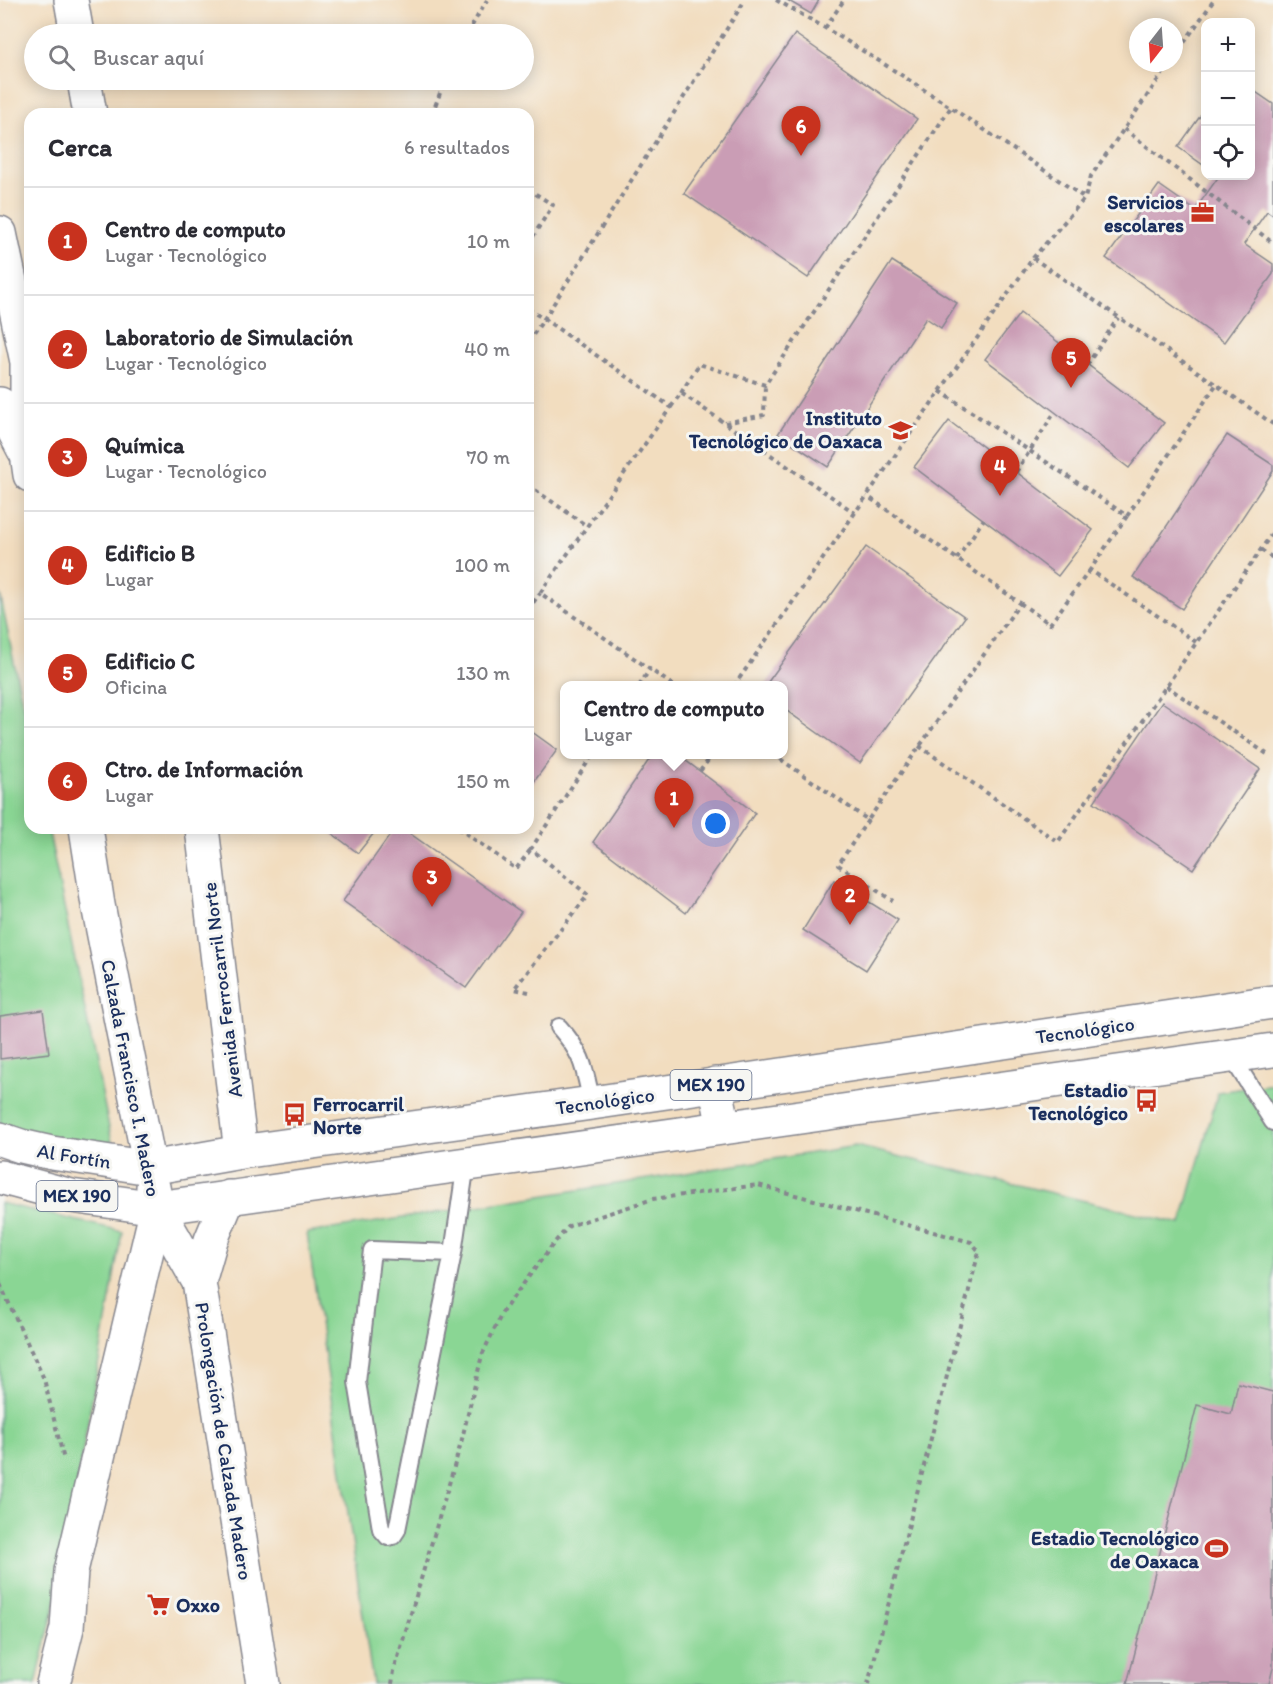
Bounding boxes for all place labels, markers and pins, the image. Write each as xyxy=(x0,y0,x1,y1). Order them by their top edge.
pin: 6 xyxy=(782,106,820,156)
place label: Servicios escolares xyxy=(1104,190,1184,237)
office icon: Servicios escolares xyxy=(1189,200,1215,226)
pin: 5 xyxy=(1052,338,1090,388)
place label: Instituto Tecnológico de Oaxaca xyxy=(688,406,882,454)
school or university icon: Instituto Tecnológico de Oaxaca xyxy=(887,417,913,443)
pin: 4 xyxy=(980,446,1020,496)
pin: 1 xyxy=(654,778,694,828)
pin: 3 xyxy=(412,858,452,907)
pin: 2 xyxy=(830,876,870,925)
place label: Estadio Tecnológico xyxy=(1027,1078,1128,1126)
bus stop icon: Estadio Tecnológico xyxy=(1133,1088,1159,1114)
place label: Ferrocarril Norte xyxy=(313,1092,404,1139)
bus stop icon: Ferrocarril Norte xyxy=(282,1102,308,1128)
place label: Estadio Tecnológico de Oaxaca xyxy=(1031,1526,1200,1573)
sports icon: Estadio Tecnológico de Oaxaca xyxy=(1204,1536,1230,1562)
supermarket icon: Oxxo xyxy=(145,1592,171,1618)
place label: Oxxo xyxy=(176,1593,220,1617)

